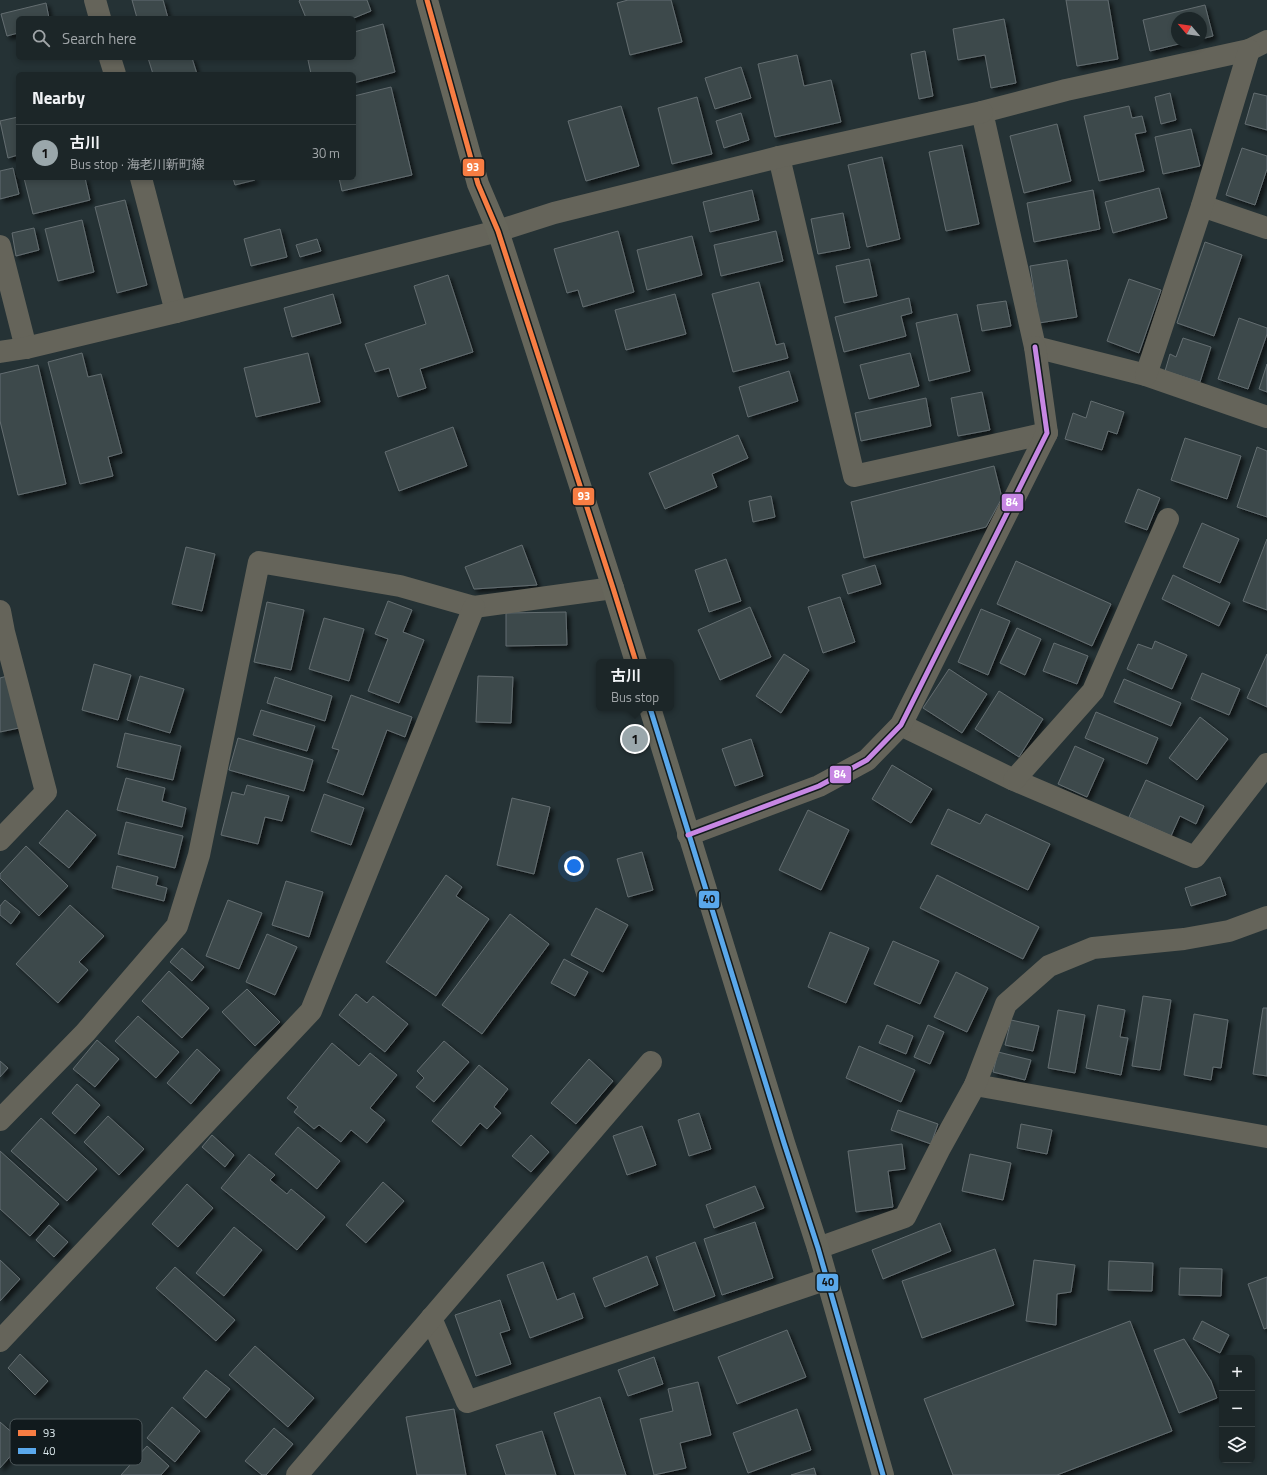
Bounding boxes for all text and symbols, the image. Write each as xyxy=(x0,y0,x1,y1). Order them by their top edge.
north arrow xyxy=(1171,12,1207,48)
search box xyxy=(16,16,356,60)
icon: search xyxy=(30,27,52,49)
text: Search here xyxy=(62,27,136,50)
text: Nearby xyxy=(32,85,85,111)
text: 古川 xyxy=(70,131,100,154)
text: 1 xyxy=(41,143,49,163)
text: 30 m xyxy=(312,143,340,163)
text: Bus stop · 海老川新町線 xyxy=(70,154,205,174)
line badge: 93 xyxy=(462,158,485,177)
text: 93 xyxy=(467,159,479,175)
line badge: 93 xyxy=(572,487,595,506)
text: 93 xyxy=(578,488,590,504)
line badge: 84 xyxy=(1001,493,1024,512)
text: 84 xyxy=(1006,494,1018,510)
popup xyxy=(596,659,674,711)
text: 古川 xyxy=(611,664,641,687)
text: Bus stop xyxy=(611,687,659,707)
pin: 1 xyxy=(622,724,648,754)
line badge: 84 xyxy=(829,765,852,784)
text: 84 xyxy=(834,766,846,782)
your location xyxy=(564,856,584,876)
line badge: 40 xyxy=(698,890,720,909)
text: 40 xyxy=(703,891,715,907)
line badge: 40 xyxy=(816,1273,839,1292)
text: 40 xyxy=(822,1274,834,1290)
map controls xyxy=(1219,1355,1255,1463)
button: + xyxy=(1219,1355,1255,1391)
button: − xyxy=(1219,1391,1255,1427)
legend xyxy=(10,1419,142,1465)
text: 93 xyxy=(43,1425,55,1441)
button: layers xyxy=(1219,1427,1255,1463)
text: 40 xyxy=(43,1443,55,1459)

